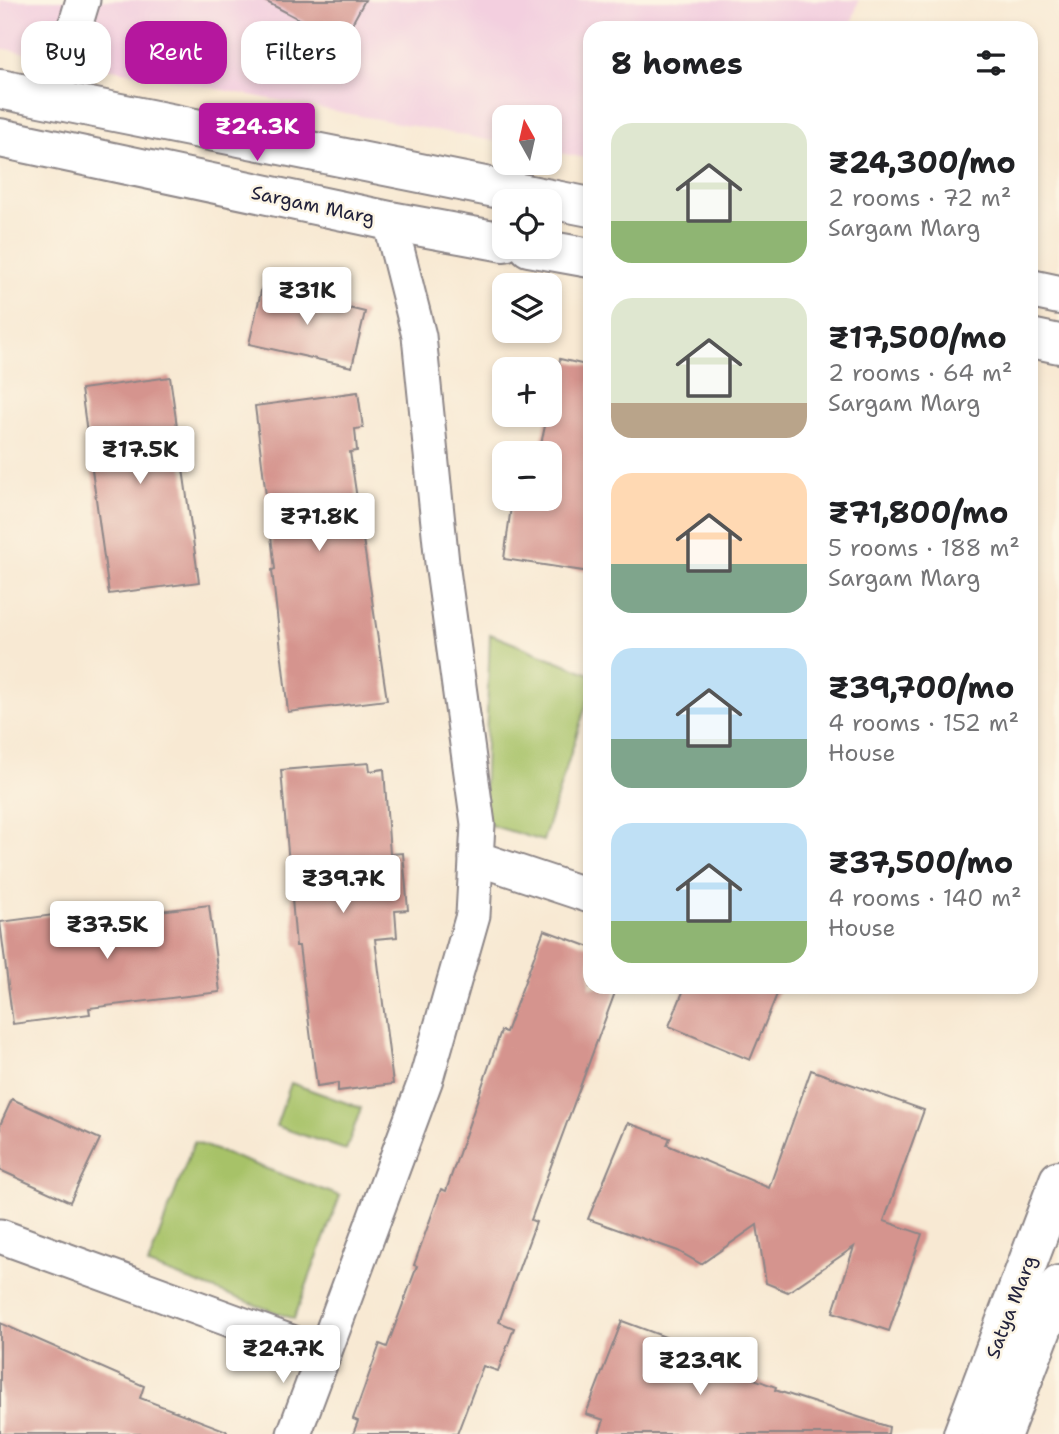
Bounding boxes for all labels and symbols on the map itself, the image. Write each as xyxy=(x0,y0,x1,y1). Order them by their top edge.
pin: ₹24.3K xyxy=(200,104,314,163)
north arrow xyxy=(492,105,562,175)
street label: Sargam Marg xyxy=(249,180,377,230)
pin: ₹31K xyxy=(266,268,348,327)
pin: ₹17.5K xyxy=(83,426,197,486)
pin: ₹71.8K xyxy=(262,494,376,553)
pin: ₹39.7K xyxy=(286,856,400,915)
pin: ₹37.5K xyxy=(50,902,164,961)
street label: Satya Marg xyxy=(980,1252,1042,1362)
pin: ₹24.7K xyxy=(226,1326,340,1385)
pin: ₹23.9K xyxy=(643,1338,757,1397)

